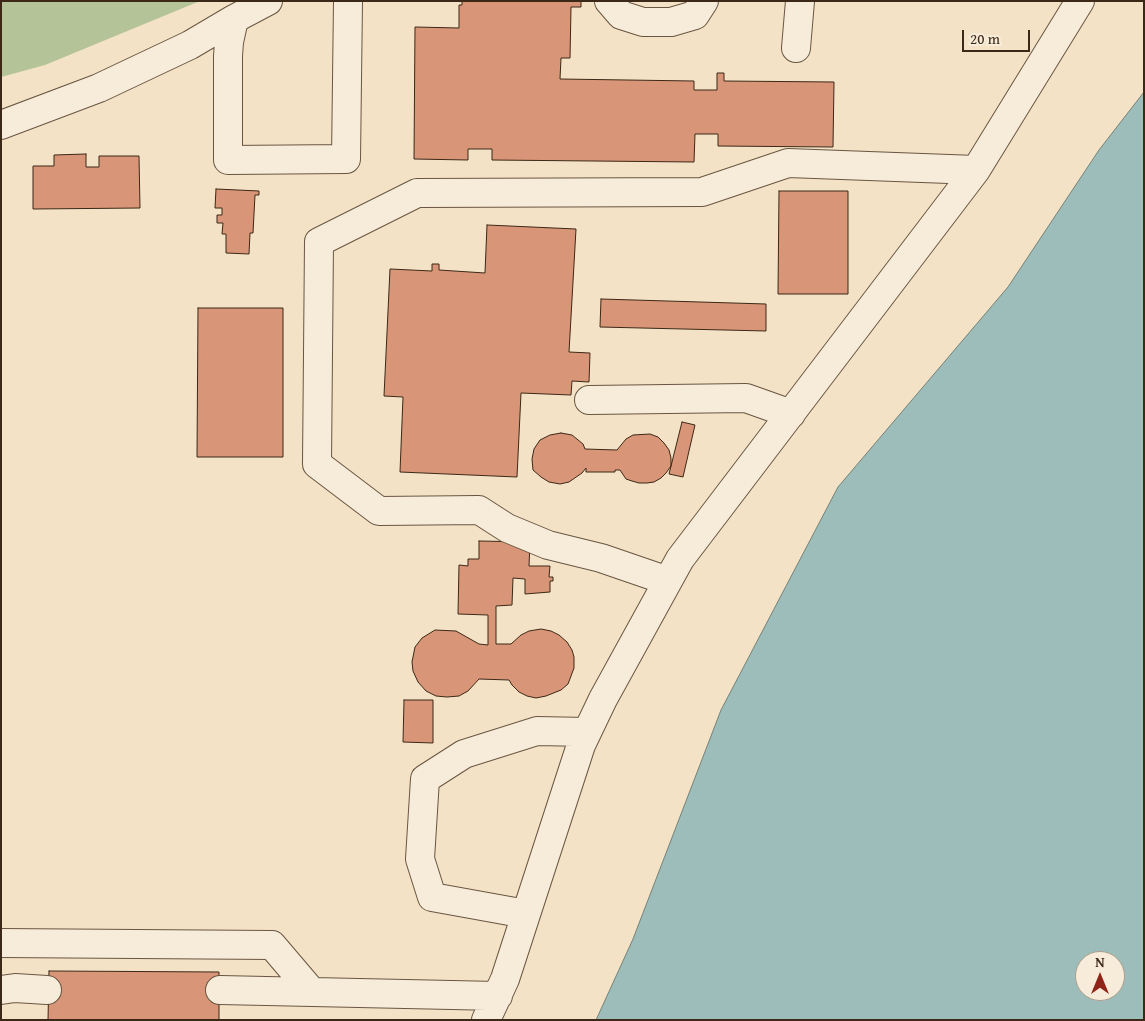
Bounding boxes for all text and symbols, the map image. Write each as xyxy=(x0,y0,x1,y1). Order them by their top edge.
scale bar xyxy=(965,20,1032,52)
text: 20 m xyxy=(970,28,1000,49)
north arrow xyxy=(1075,951,1125,1001)
text: N xyxy=(1095,952,1105,972)

